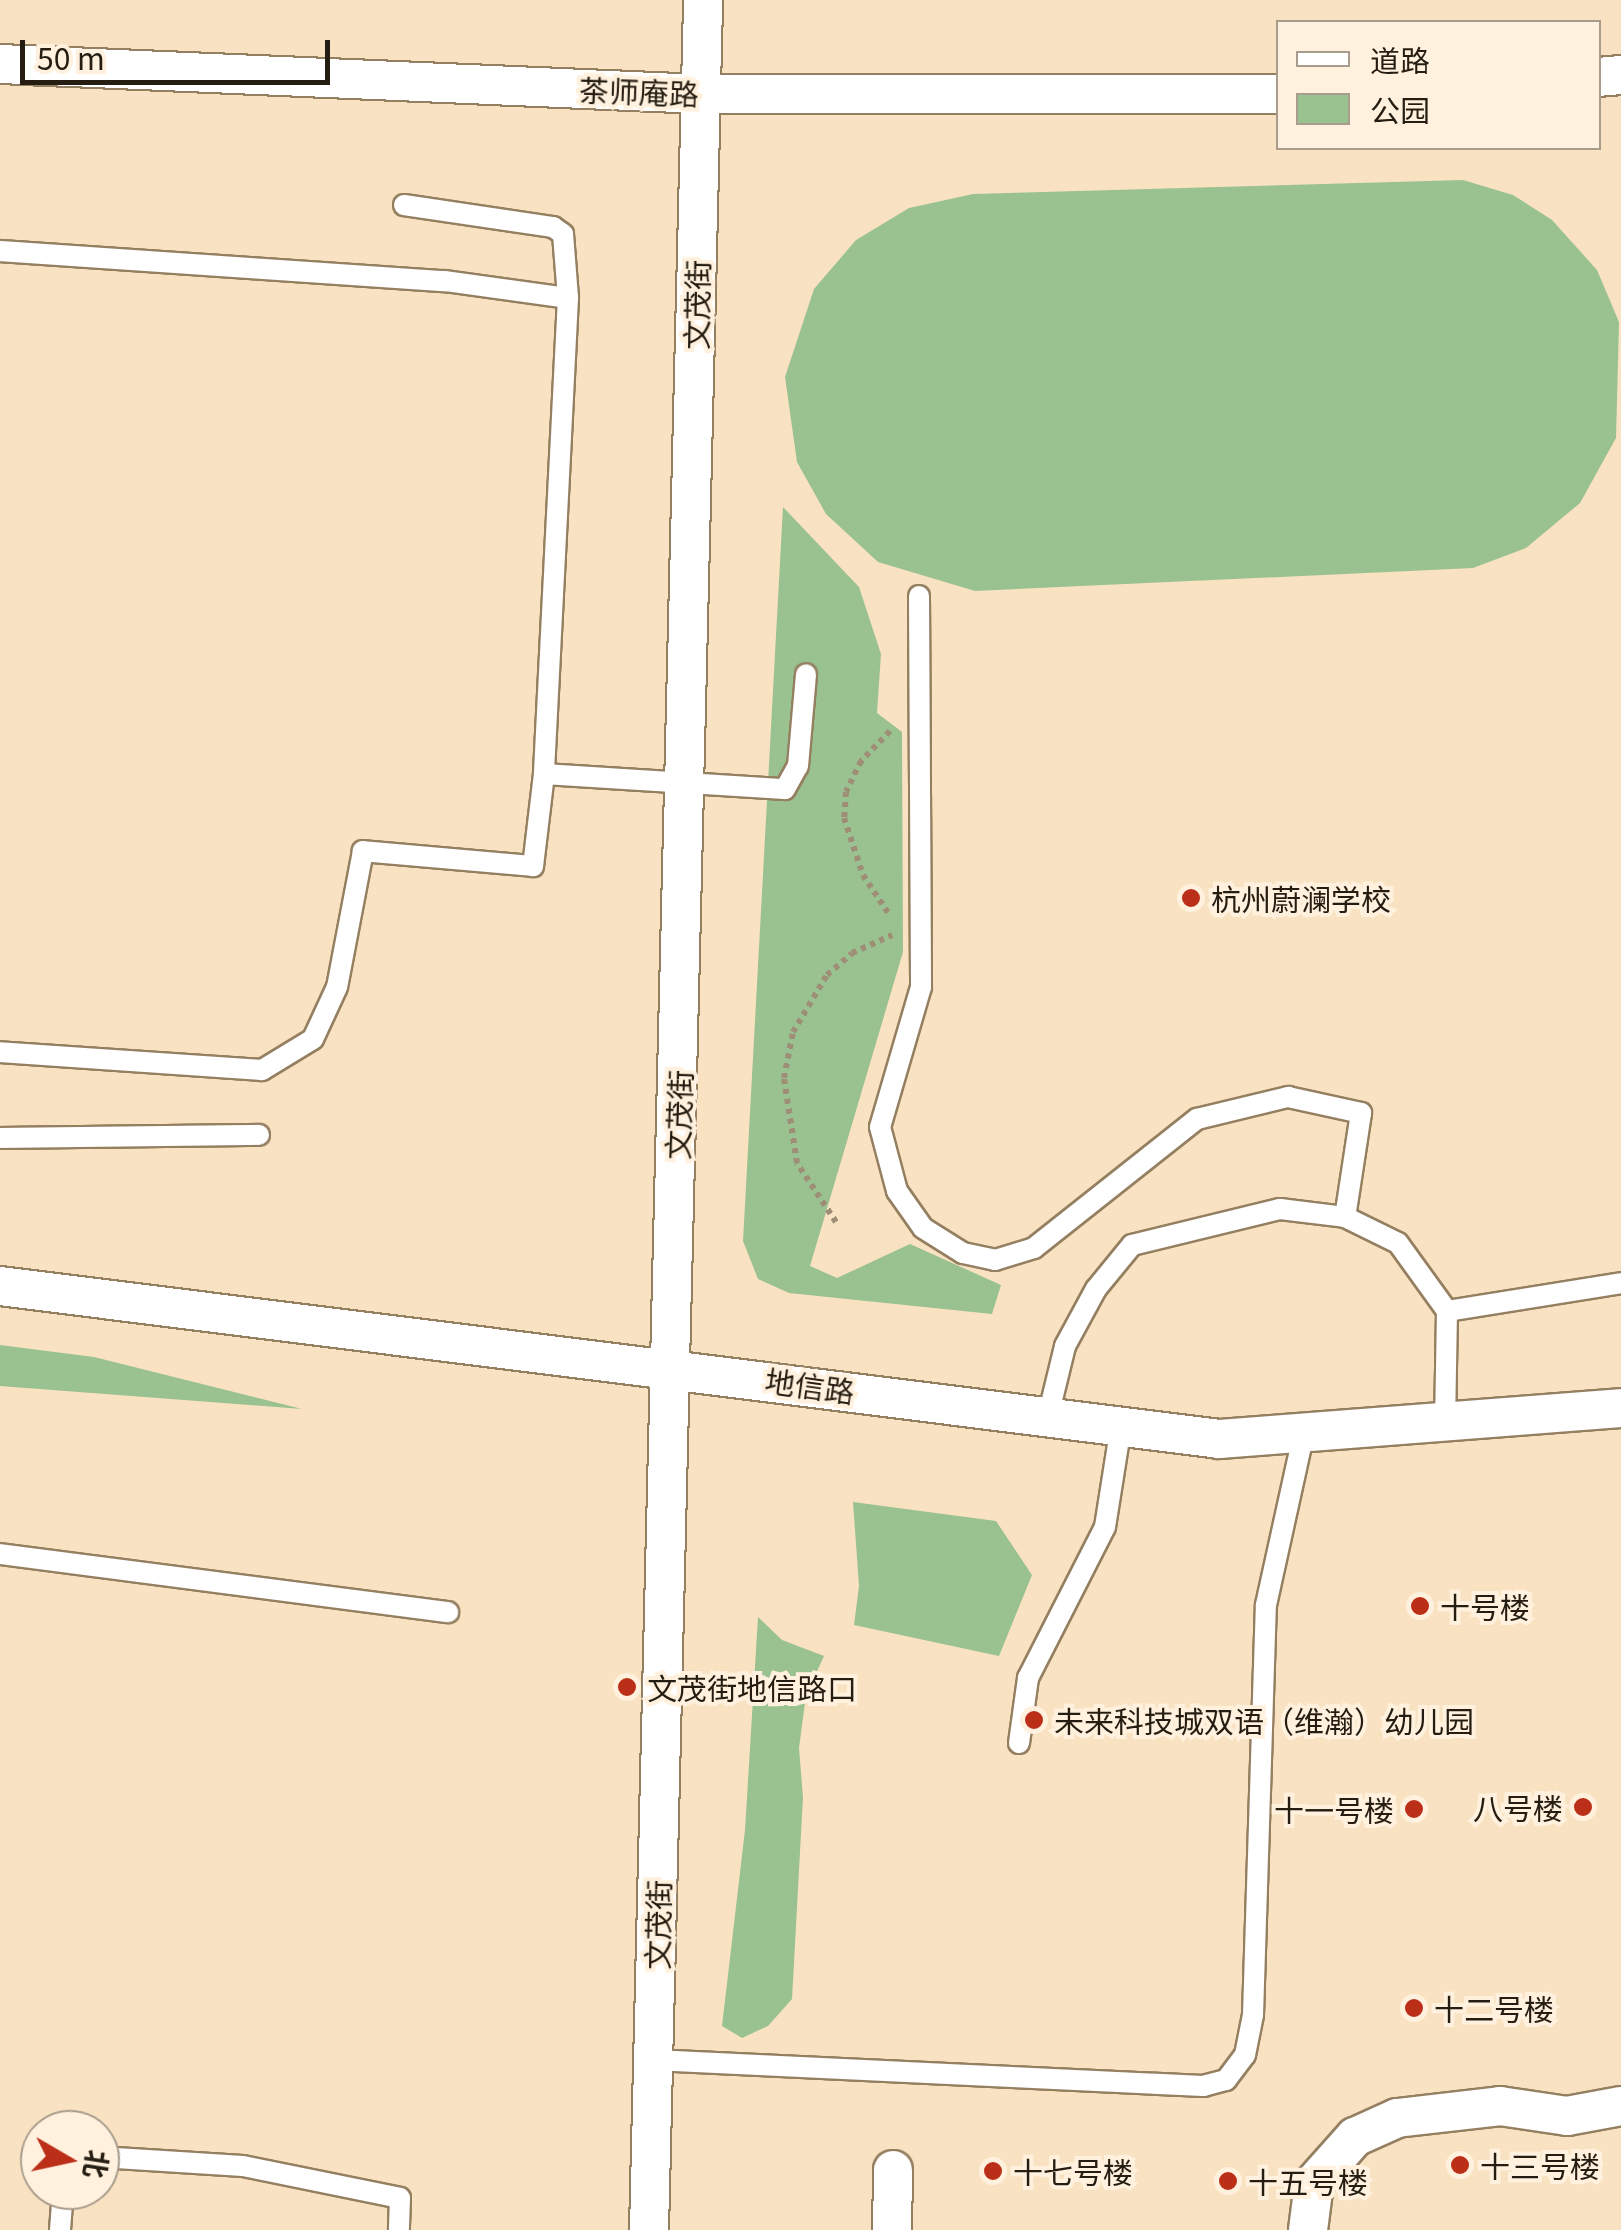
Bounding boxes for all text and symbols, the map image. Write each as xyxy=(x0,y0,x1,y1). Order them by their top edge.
scale bar xyxy=(25,20,335,82)
legend xyxy=(1276,20,1601,150)
text: 50 m xyxy=(37,35,105,79)
text: 道路 xyxy=(1370,37,1430,81)
street label: 茶师庵路 xyxy=(578,71,700,111)
text: 公园 xyxy=(1370,87,1430,131)
street label: 文茂街 xyxy=(677,260,715,350)
place label: 杭州蔚澜学校 xyxy=(1211,880,1391,916)
marker: 杭州蔚澜学校 xyxy=(1180,887,1202,909)
street label: 文茂街 xyxy=(658,1069,698,1161)
street label: 地信路 xyxy=(763,1361,857,1409)
place label: 十号楼 xyxy=(1440,1588,1530,1624)
marker: 十号楼 xyxy=(1409,1595,1431,1617)
place label: 文茂街地信路口 xyxy=(647,1669,857,1705)
marker: 文茂街地信路口 xyxy=(616,1676,638,1698)
place label: 未来科技城双语（维瀚）幼儿园 xyxy=(1054,1702,1474,1738)
marker: 未来科技城双语（维瀚）幼儿园 xyxy=(1023,1709,1045,1731)
place label: 八号楼 xyxy=(1473,1789,1563,1825)
place label: 十一号楼 xyxy=(1274,1791,1394,1827)
marker: 八号楼 xyxy=(1572,1796,1594,1818)
marker: 十一号楼 xyxy=(1403,1798,1425,1820)
street label: 文茂街 xyxy=(638,1880,676,1970)
place label: 十二号楼 xyxy=(1434,1990,1554,2026)
marker: 十二号楼 xyxy=(1403,1997,1425,2019)
north arrow xyxy=(20,2110,120,2210)
text: 北 xyxy=(76,2147,120,2181)
place label: 十三号楼 xyxy=(1480,2147,1600,2183)
place label: 十七号楼 xyxy=(1013,2153,1133,2189)
marker: 十三号楼 xyxy=(1449,2154,1471,2176)
marker: 十七号楼 xyxy=(982,2160,1004,2182)
place label: 十五号楼 xyxy=(1248,2163,1368,2199)
marker: 十五号楼 xyxy=(1217,2170,1239,2192)

